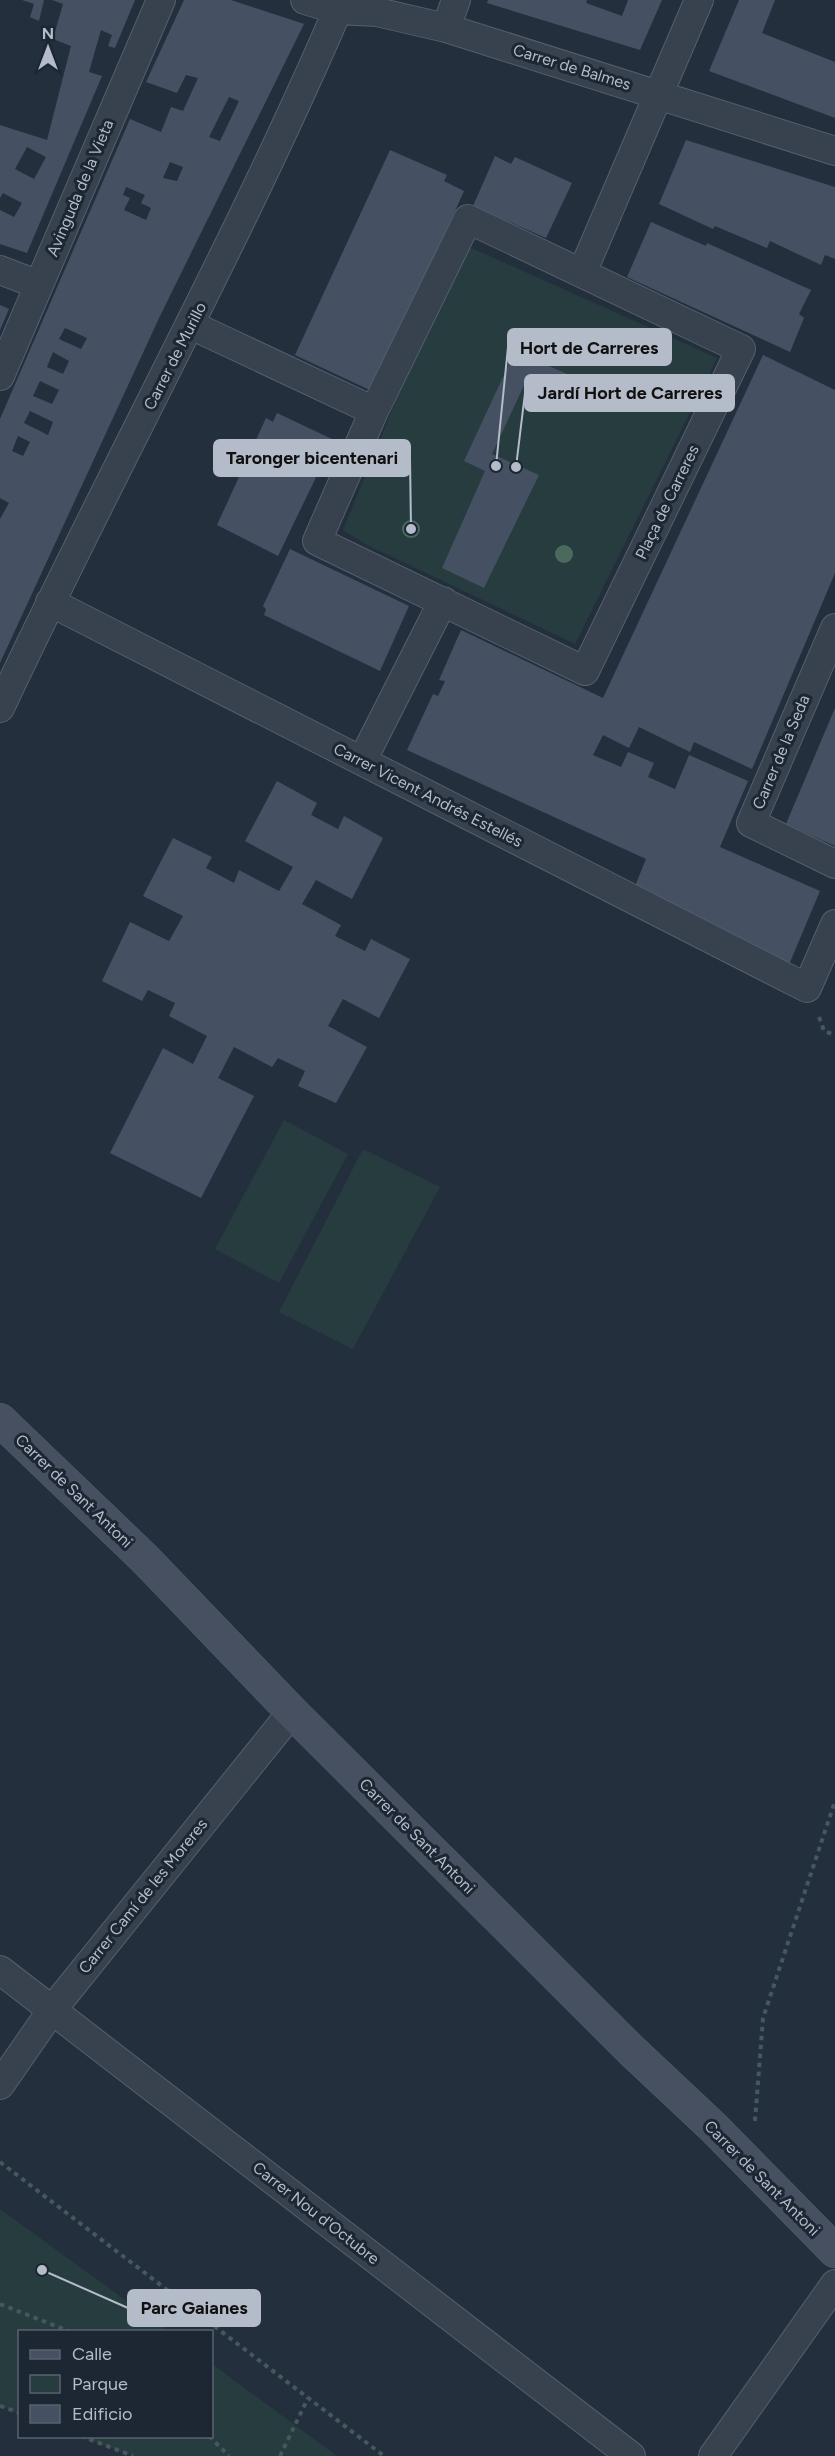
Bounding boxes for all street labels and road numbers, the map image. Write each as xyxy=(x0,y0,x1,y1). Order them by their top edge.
street label: Carrer de Balmes xyxy=(511,40,633,94)
street label: Avinguda de la Vieta xyxy=(43,117,117,259)
street label: Carrer de Murillo xyxy=(140,299,210,413)
street label: Plaça de Carreres xyxy=(631,442,703,562)
street label: Carrer de la Seda xyxy=(748,692,814,812)
street label: Carrer Vicent Andrés Estellés xyxy=(330,739,526,851)
street label: Carrer de Sant Antoni xyxy=(12,1430,136,1552)
street label: Carrer de Sant Antoni xyxy=(355,1774,479,1898)
street label: Carrer Camí de les Moreres xyxy=(75,1815,211,1977)
street label: Carrer de Sant Antoni xyxy=(700,2116,824,2240)
street label: Carrer Nou d'Octubre xyxy=(249,2158,383,2268)

